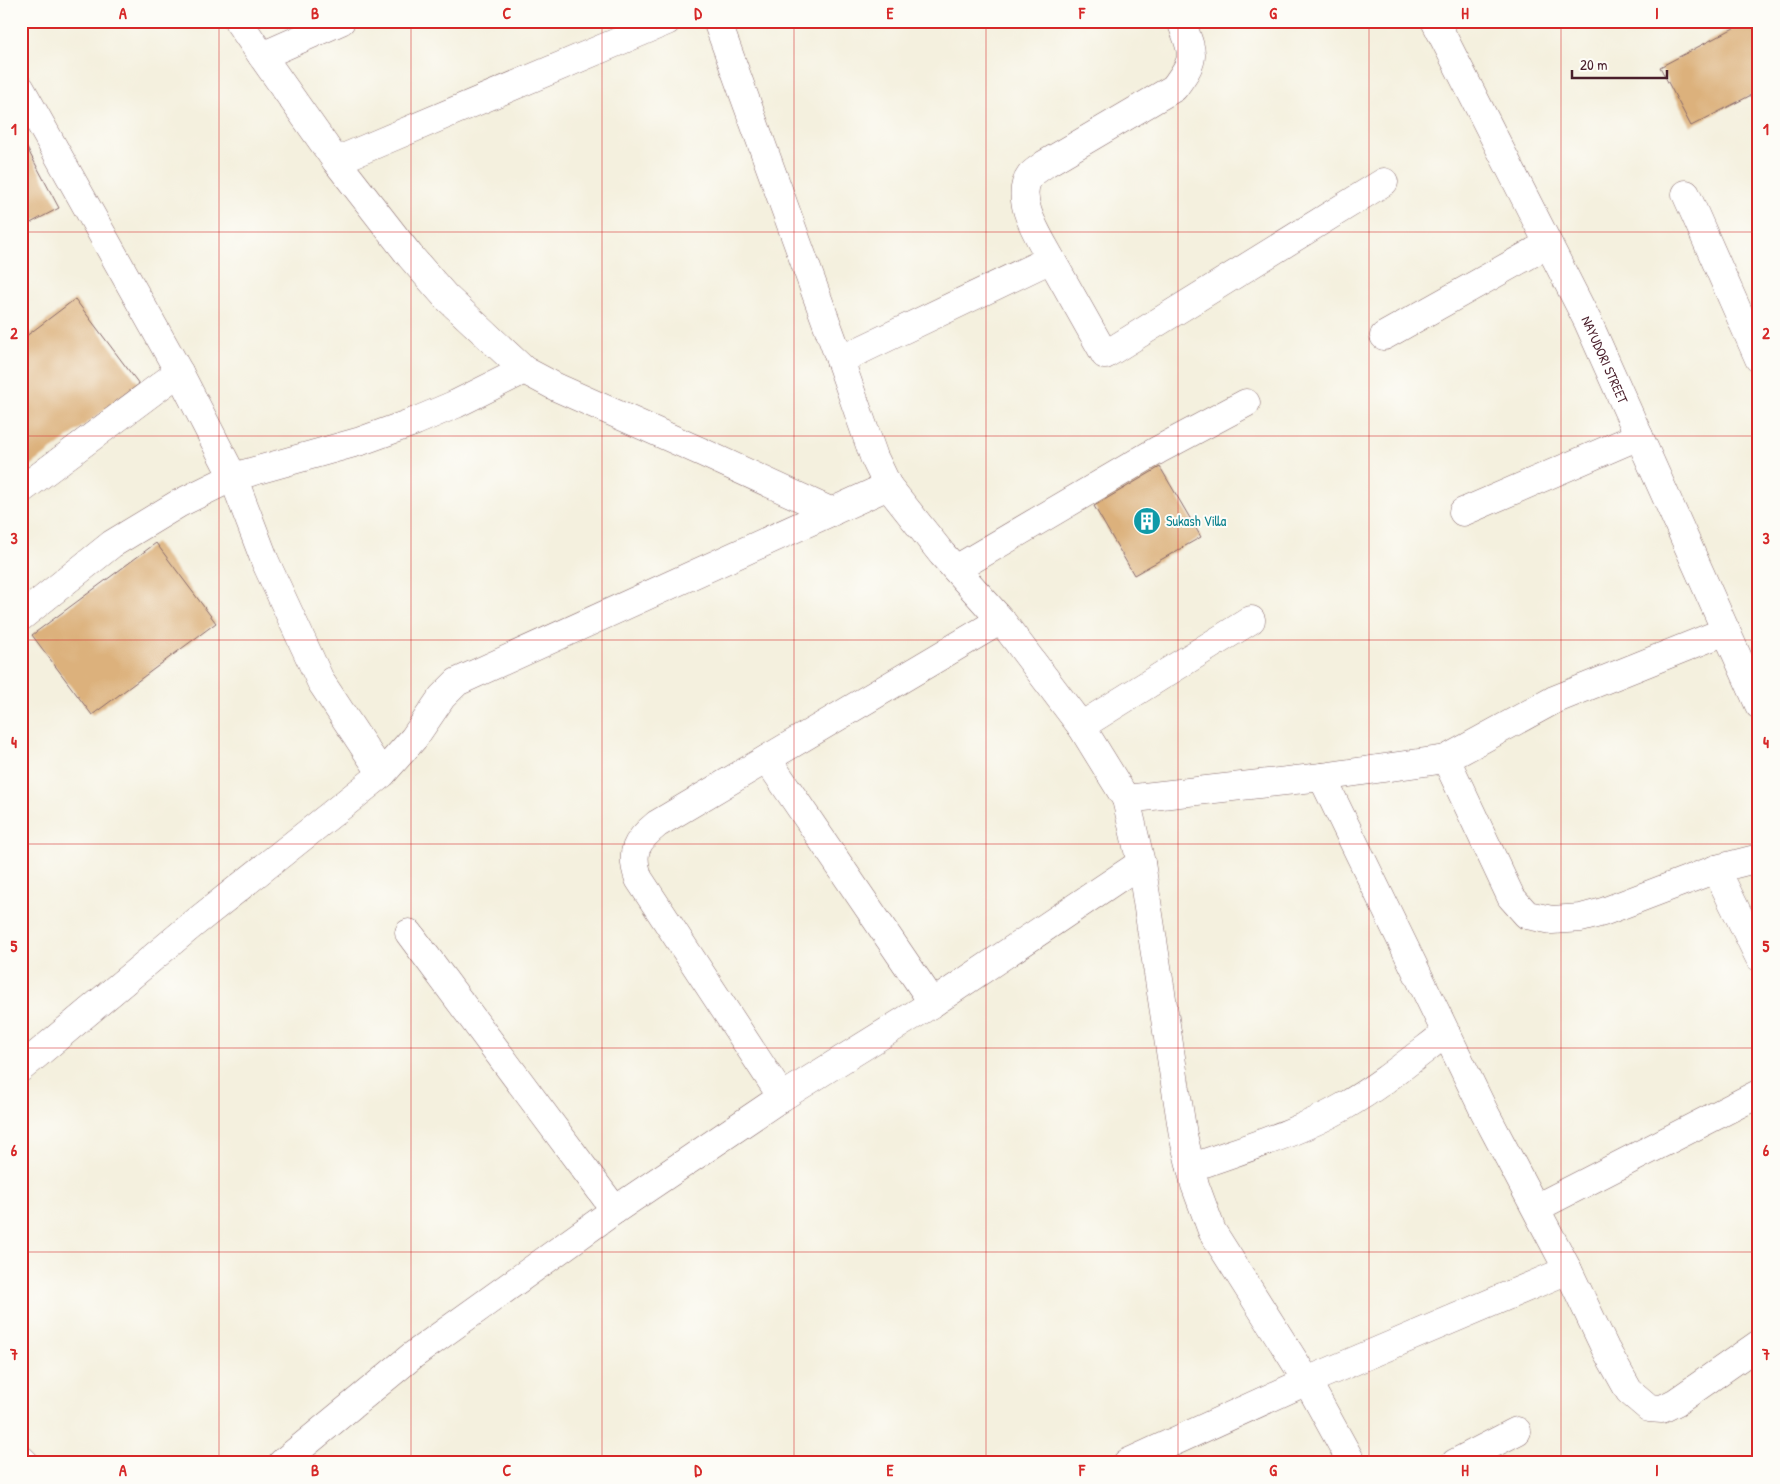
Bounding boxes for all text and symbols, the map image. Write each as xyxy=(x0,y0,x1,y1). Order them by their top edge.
text: A xyxy=(119,2,127,24)
text: B xyxy=(311,2,319,24)
text: C xyxy=(503,2,512,24)
text: D xyxy=(694,2,702,24)
text: E xyxy=(886,2,894,24)
text: F xyxy=(1078,2,1086,24)
text: G xyxy=(1269,2,1277,24)
text: H xyxy=(1461,2,1469,24)
text: I xyxy=(1655,2,1659,24)
scale bar xyxy=(1572,48,1668,80)
text: 20 m xyxy=(1580,54,1607,75)
text: 1 xyxy=(11,118,17,140)
text: 1 xyxy=(1763,118,1769,140)
street label: NAYUDORI STREET xyxy=(1577,312,1633,407)
text: 2 xyxy=(10,322,18,344)
text: 2 xyxy=(1762,322,1770,344)
building icon: Sukash Villa xyxy=(1132,506,1162,536)
place label: Sukash Villa xyxy=(1166,511,1227,530)
text: 3 xyxy=(10,527,18,549)
text: 3 xyxy=(1762,527,1770,549)
text: 4 xyxy=(11,731,17,753)
text: 4 xyxy=(1763,731,1769,753)
text: 5 xyxy=(11,935,18,957)
text: 5 xyxy=(1763,935,1770,957)
text: 6 xyxy=(11,1139,18,1161)
text: 6 xyxy=(1763,1139,1770,1161)
text: 7 xyxy=(9,1343,18,1365)
text: 7 xyxy=(1761,1343,1770,1365)
text: A xyxy=(119,1459,127,1481)
text: B xyxy=(311,1459,319,1481)
text: C xyxy=(503,1459,512,1481)
text: D xyxy=(694,1459,702,1481)
text: E xyxy=(886,1459,894,1481)
text: F xyxy=(1078,1459,1086,1481)
text: G xyxy=(1269,1459,1277,1481)
text: H xyxy=(1461,1459,1469,1481)
text: I xyxy=(1655,1459,1659,1481)

